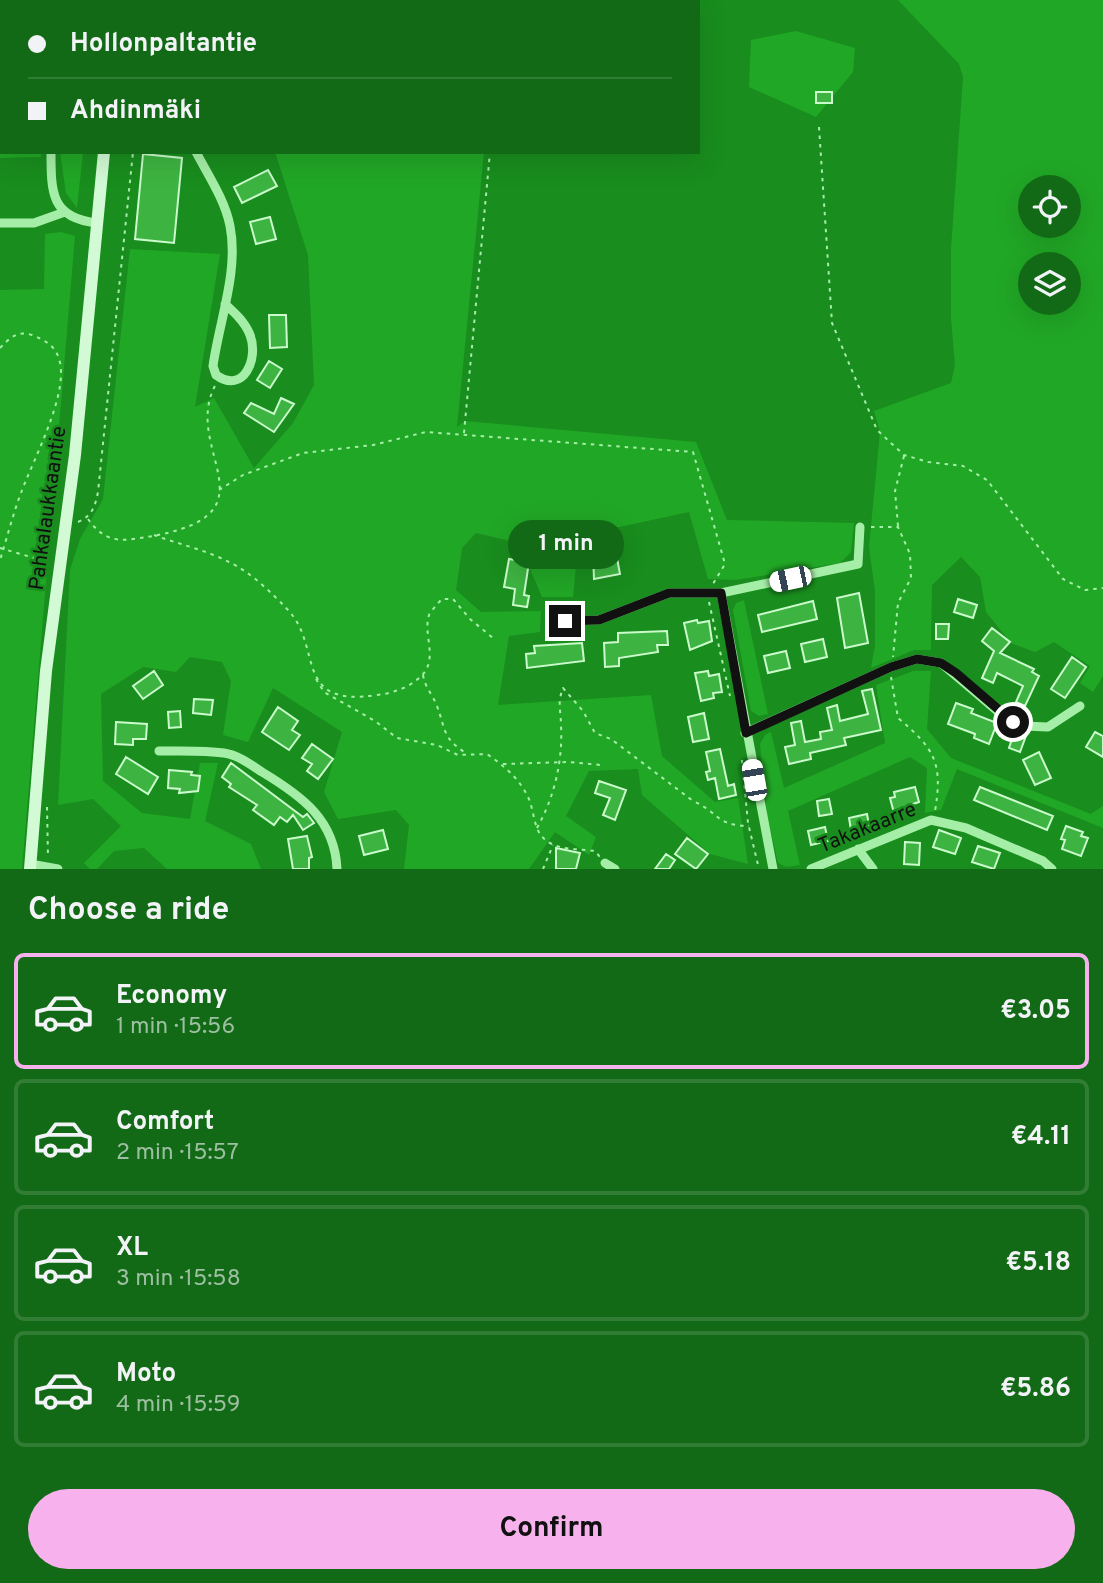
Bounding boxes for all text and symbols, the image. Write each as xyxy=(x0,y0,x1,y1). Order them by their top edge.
text: Hollonpaltantie xyxy=(70,28,257,61)
text: Ahdinmäki xyxy=(70,95,201,128)
map controls xyxy=(1018,175,1081,315)
button: locate xyxy=(1018,175,1081,238)
button: layers xyxy=(1018,252,1081,315)
street label: Pahkalaukkaantie xyxy=(24,424,73,592)
callout: 1 min xyxy=(507,520,623,568)
text: 1 min xyxy=(538,530,594,559)
car xyxy=(768,564,813,594)
route end xyxy=(549,605,581,637)
route start xyxy=(997,706,1029,738)
car xyxy=(741,757,768,803)
street label: Takakaarre xyxy=(814,796,921,860)
text: Choose a ride xyxy=(28,891,229,931)
icon: car xyxy=(32,980,95,1043)
text: Economy xyxy=(116,980,227,1013)
text: €3.05 xyxy=(1000,995,1071,1028)
text: 1 min · 15:56 xyxy=(116,1013,235,1042)
icon: car xyxy=(32,1106,95,1169)
text: Comfort xyxy=(116,1106,214,1139)
text: €4.11 xyxy=(1011,1121,1071,1154)
text: 2 min · 15:57 xyxy=(116,1139,239,1168)
icon: car xyxy=(32,1232,95,1295)
text: XL xyxy=(116,1232,148,1265)
text: €5.18 xyxy=(1006,1247,1071,1280)
text: 3 min · 15:58 xyxy=(116,1265,241,1294)
icon: car xyxy=(32,1358,95,1421)
text: Moto xyxy=(116,1358,176,1391)
text: €5.86 xyxy=(1000,1373,1071,1406)
text: 4 min · 15:59 xyxy=(116,1391,241,1420)
button: Confirm xyxy=(28,1489,1075,1569)

